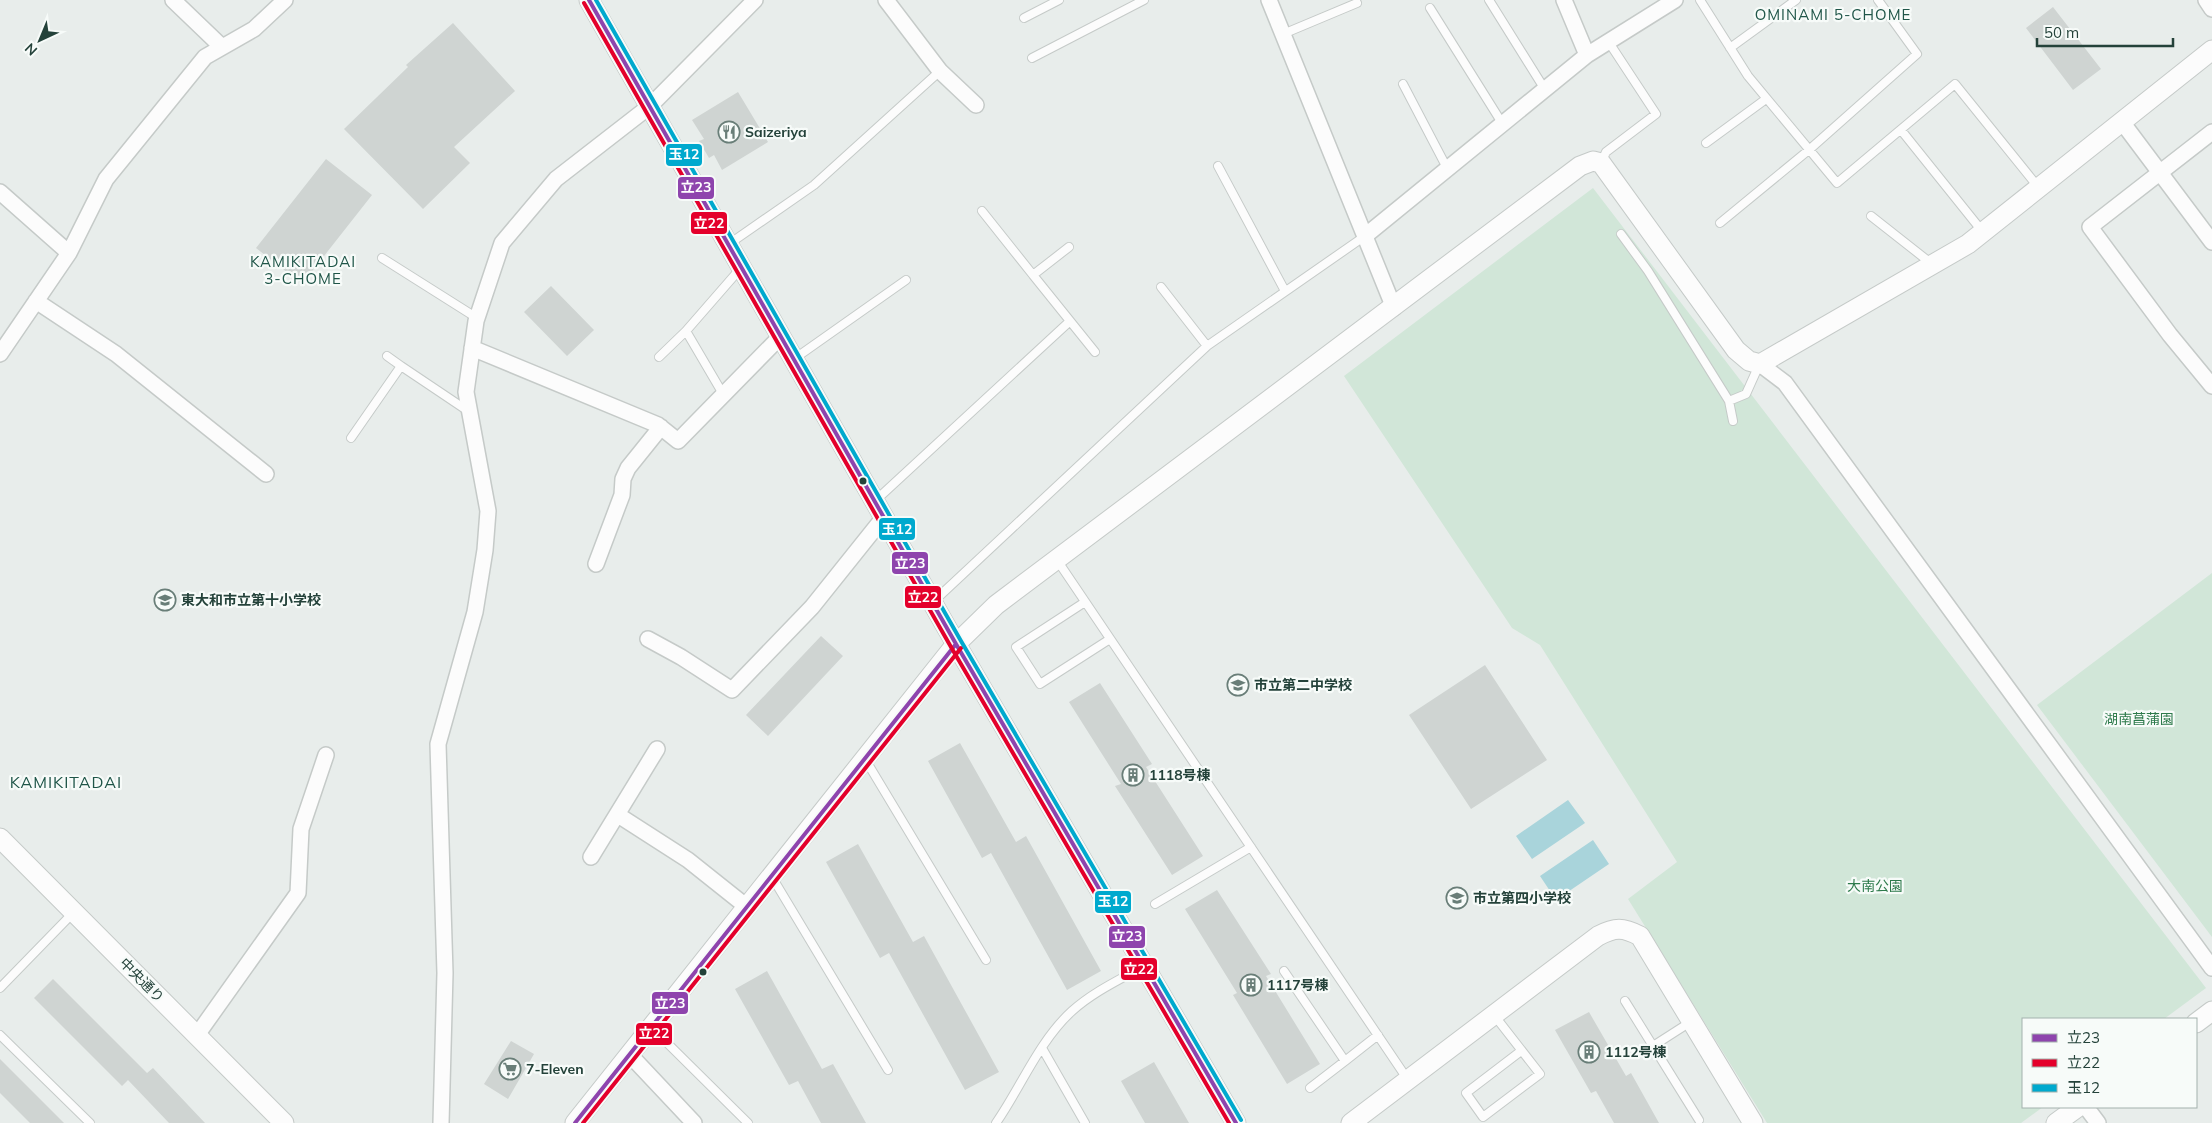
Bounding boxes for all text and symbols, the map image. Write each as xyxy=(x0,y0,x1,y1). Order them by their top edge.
district label: OMINAMI 5-CHOME xyxy=(1755,5,1911,24)
north arrow xyxy=(15,15,65,65)
scale bar xyxy=(2037,15,2173,47)
text: 50 m xyxy=(2044,23,2079,42)
text: N xyxy=(21,39,41,59)
restaurant icon: Saizeriya xyxy=(717,120,741,144)
place label: Saizeriya xyxy=(745,123,807,141)
line badge: 玉12 xyxy=(665,143,703,167)
text: 玉12 xyxy=(669,145,699,163)
line badge: 立23 xyxy=(677,176,715,200)
text: 立23 xyxy=(681,178,711,196)
line badge: 立22 xyxy=(690,211,728,235)
text: 立22 xyxy=(694,214,724,232)
district label: KAMIKITADAI 3-CHOME xyxy=(250,252,356,288)
unlabelled marker xyxy=(858,476,868,486)
line badge: 玉12 xyxy=(878,517,916,541)
text: 玉12 xyxy=(882,520,912,538)
line badge: 立23 xyxy=(891,551,929,575)
text: 立23 xyxy=(895,554,925,572)
line badge: 立22 xyxy=(904,585,942,609)
school or university icon: 東大和市立第十小学校 xyxy=(153,588,177,612)
text: 立22 xyxy=(908,588,938,606)
place label: 東大和市立第十小学校 xyxy=(181,591,321,609)
school or university icon: 市立第二中学校 xyxy=(1226,673,1250,697)
place label: 市立第二中学校 xyxy=(1254,676,1352,694)
park label: 湖南菖蒲園 xyxy=(2104,710,2174,728)
building icon: 1118号棟 xyxy=(1121,763,1145,787)
place label: 1118号棟 xyxy=(1149,766,1211,784)
district label: KAMIKITADAI xyxy=(10,772,122,792)
park label: 大南公園 xyxy=(1847,877,1903,895)
school or university icon: 市立第四小学校 xyxy=(1445,886,1469,910)
place label: 市立第四小学校 xyxy=(1473,889,1571,907)
line badge: 玉12 xyxy=(1094,890,1132,914)
text: 玉12 xyxy=(1098,892,1128,910)
line badge: 立23 xyxy=(1108,925,1146,949)
text: 立23 xyxy=(1112,927,1142,945)
street label: 中央通り xyxy=(116,954,168,1006)
line badge: 立22 xyxy=(1120,957,1158,981)
text: 立22 xyxy=(1124,960,1154,978)
unlabelled marker xyxy=(698,967,708,977)
building icon: 1117号棟 xyxy=(1239,973,1263,997)
place label: 1117号棟 xyxy=(1267,976,1329,994)
line badge: 立23 xyxy=(651,991,689,1015)
text: 立23 xyxy=(655,994,685,1012)
legend xyxy=(2022,1018,2197,1108)
line badge: 立22 xyxy=(635,1022,673,1046)
text: 立22 xyxy=(639,1024,669,1042)
text: 立23 xyxy=(2067,1028,2100,1047)
building icon: 1112号棟 xyxy=(1577,1040,1601,1064)
place label: 1112号棟 xyxy=(1605,1043,1667,1061)
text: 立22 xyxy=(2067,1053,2100,1072)
supermarket icon: 7-Eleven xyxy=(498,1057,522,1081)
place label: 7-Eleven xyxy=(526,1060,584,1078)
text: 玉12 xyxy=(2067,1078,2100,1097)

